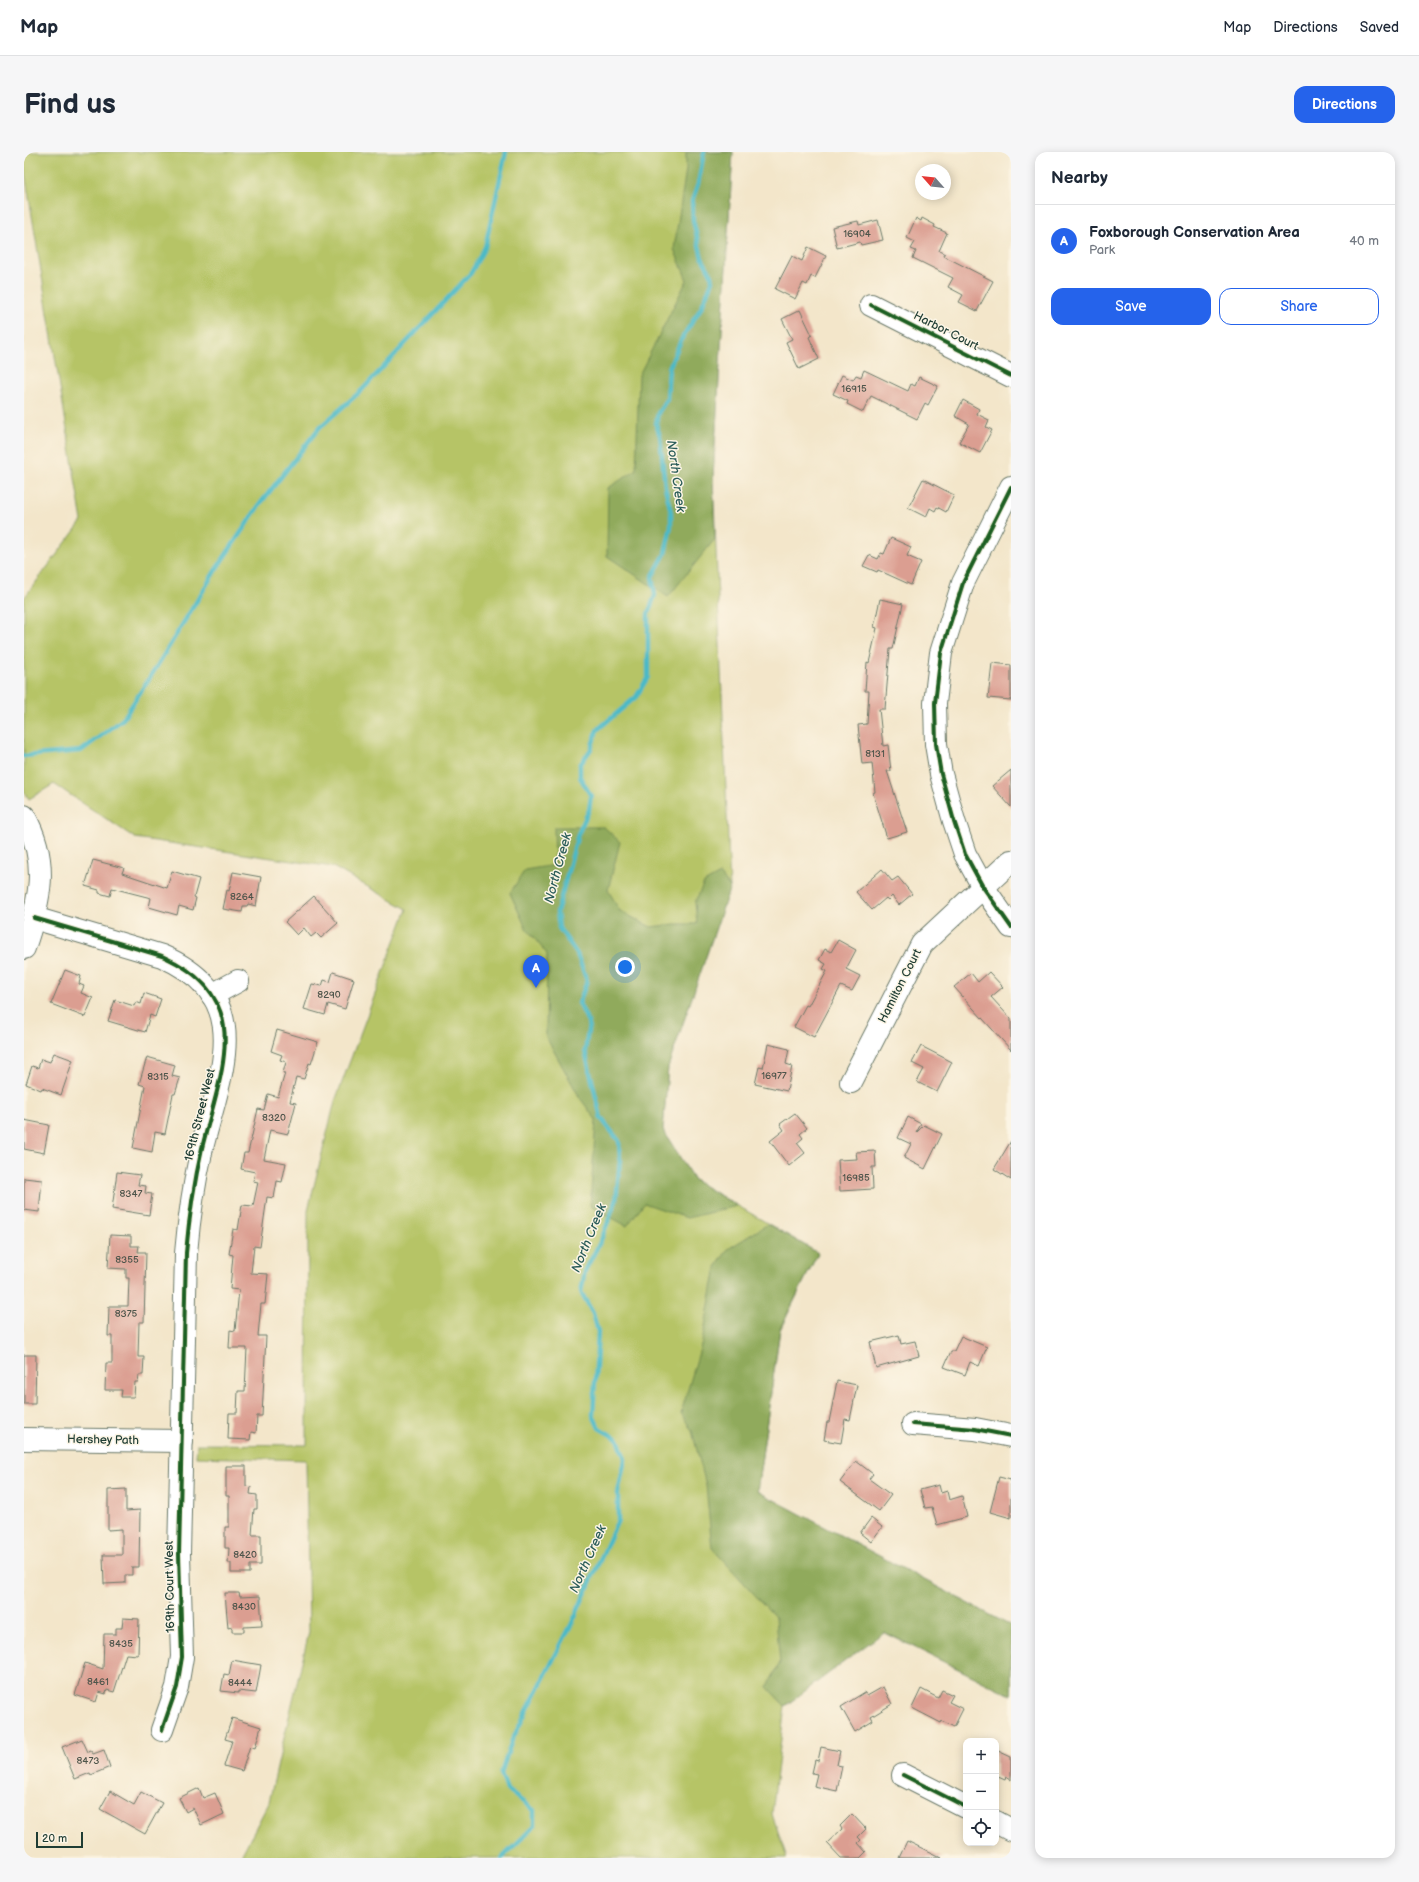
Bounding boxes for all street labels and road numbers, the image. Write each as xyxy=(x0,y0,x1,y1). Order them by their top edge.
street label: Harbor Court xyxy=(911,308,981,354)
street label: Hamilton Court xyxy=(875,946,925,1026)
street label: 169th Street West xyxy=(181,1067,219,1163)
street label: Hershey Path xyxy=(67,1432,139,1448)
street label: 169th Court West xyxy=(162,1540,178,1633)

